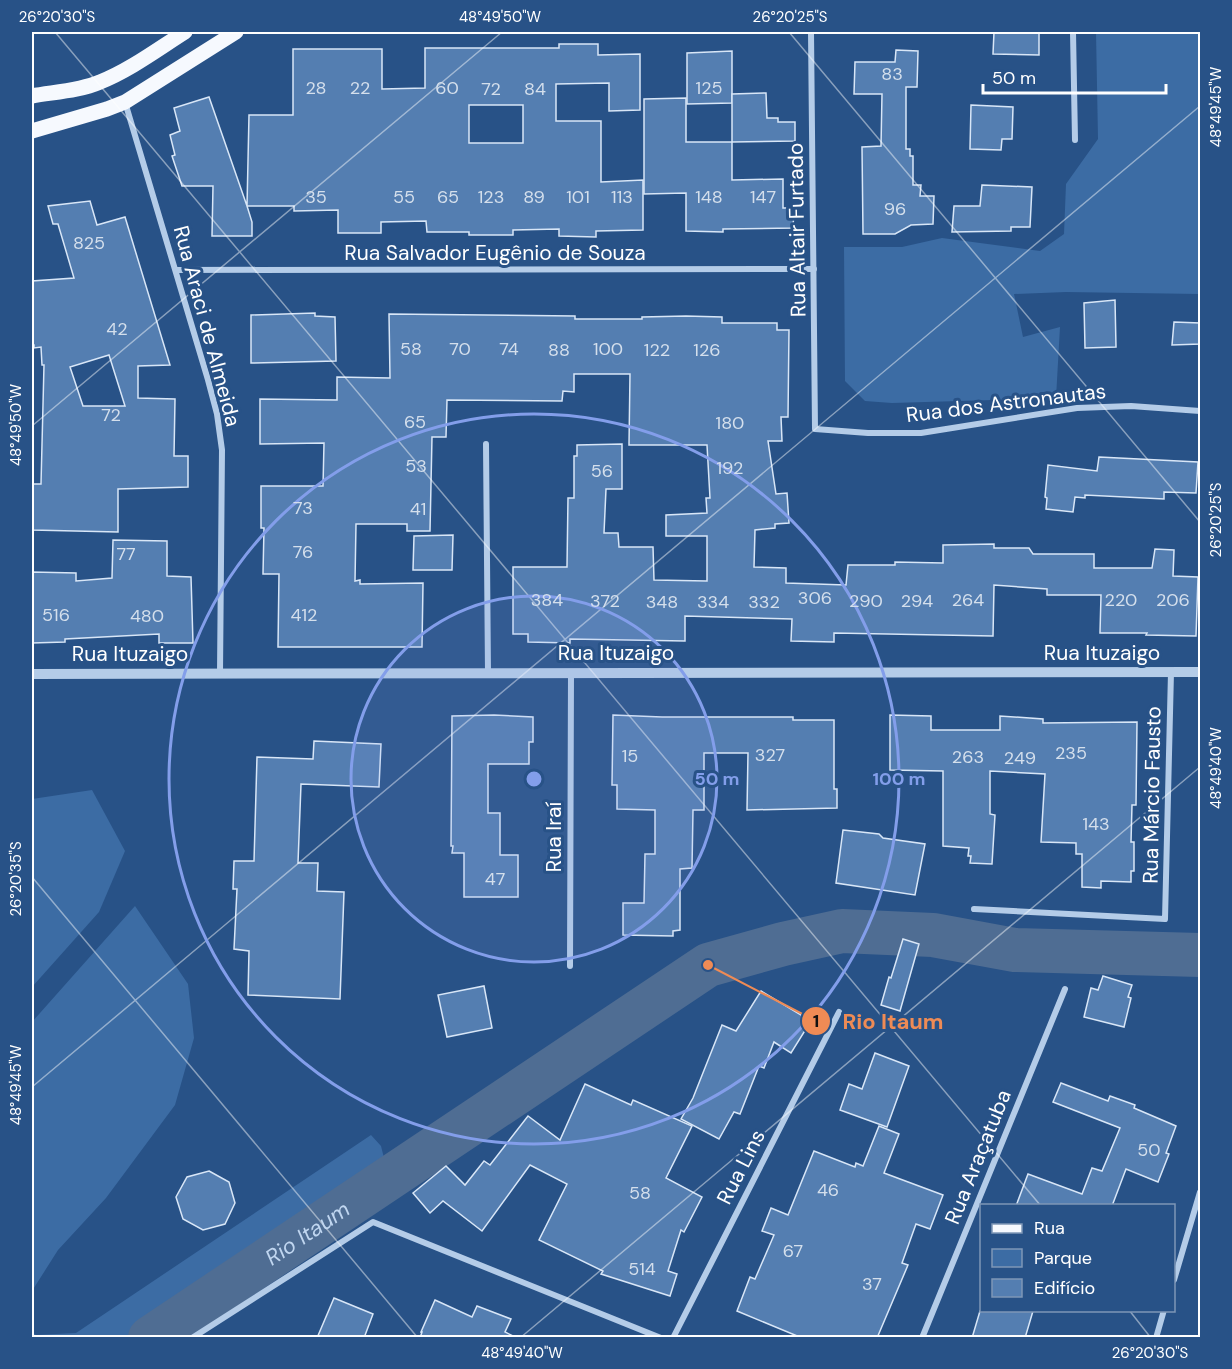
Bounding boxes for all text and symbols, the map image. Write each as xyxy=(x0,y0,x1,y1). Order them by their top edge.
text: 26°20'30"S xyxy=(19,7,96,27)
text: 48°49'50"W xyxy=(459,7,542,27)
text: 26°20'25"S xyxy=(753,7,828,27)
scale bar xyxy=(983,57,1166,95)
house number: 83 xyxy=(881,62,903,86)
text: 50 m xyxy=(992,66,1036,90)
text: 48°49'45"W xyxy=(1206,66,1226,147)
house number: 28 xyxy=(305,76,327,100)
house number: 22 xyxy=(350,76,370,100)
house number: 60 xyxy=(435,76,459,100)
house number: 125 xyxy=(696,76,722,100)
house number: 72 xyxy=(481,77,501,101)
house number: 84 xyxy=(524,77,546,101)
street label: Rua Altair Furtado xyxy=(781,143,813,317)
house number: 35 xyxy=(305,185,327,209)
house number: 55 xyxy=(393,185,415,209)
house number: 65 xyxy=(437,185,459,209)
house number: 123 xyxy=(478,185,504,209)
house number: 89 xyxy=(523,185,545,209)
house number: 101 xyxy=(566,185,590,209)
house number: 113 xyxy=(611,185,633,209)
house number: 148 xyxy=(695,185,723,209)
house number: 147 xyxy=(750,185,776,209)
house number: 96 xyxy=(884,197,906,221)
street label: Rua Araci de Almeida xyxy=(167,222,247,430)
house number: 825 xyxy=(73,231,105,255)
street label: Rua Salvador Eugênio de Souza xyxy=(344,239,646,267)
house number: 42 xyxy=(106,317,128,341)
house number: 58 xyxy=(400,337,422,361)
house number: 70 xyxy=(449,337,471,361)
house number: 74 xyxy=(499,337,519,361)
house number: 100 xyxy=(593,337,623,361)
house number: 88 xyxy=(548,338,570,362)
house number: 122 xyxy=(644,338,670,362)
house number: 126 xyxy=(693,338,721,362)
street label: Rua dos Astronautas xyxy=(905,377,1107,429)
text: 48°49'50"W xyxy=(6,383,26,466)
house number: 72 xyxy=(101,403,121,427)
house number: 65 xyxy=(404,410,426,434)
house number: 180 xyxy=(716,411,744,435)
house number: 53 xyxy=(405,454,427,478)
house number: 192 xyxy=(717,456,743,480)
house number: 56 xyxy=(591,459,613,483)
text: 26°20'25"S xyxy=(1206,482,1226,557)
house number: 73 xyxy=(293,496,313,520)
house number: 41 xyxy=(410,497,426,521)
house number: 76 xyxy=(293,540,313,564)
house number: 77 xyxy=(116,542,136,566)
house number: 306 xyxy=(798,586,832,610)
house number: 384 xyxy=(531,588,563,612)
house number: 264 xyxy=(952,588,984,612)
house number: 220 xyxy=(1105,588,1137,612)
house number: 206 xyxy=(1156,588,1190,612)
house number: 372 xyxy=(590,589,620,613)
house number: 290 xyxy=(849,589,883,613)
house number: 294 xyxy=(901,589,933,613)
house number: 348 xyxy=(646,590,678,614)
house number: 334 xyxy=(697,590,729,614)
house number: 332 xyxy=(748,590,780,614)
house number: 516 xyxy=(42,603,70,627)
house number: 412 xyxy=(291,603,317,627)
house number: 480 xyxy=(130,604,164,628)
street label: Rua Ituzaigo xyxy=(558,639,674,667)
street label: Rua Ituzaigo xyxy=(1044,639,1160,667)
street label: Rua Ituzaigo xyxy=(72,640,188,668)
street label: Rua Márcio Fausto xyxy=(1136,706,1168,884)
text: 48°49'40"W xyxy=(1206,727,1226,809)
house number: 235 xyxy=(1055,741,1087,765)
house number: 327 xyxy=(755,743,785,767)
house number: 15 xyxy=(622,744,638,768)
house number: 263 xyxy=(952,745,984,769)
house number: 249 xyxy=(1004,746,1036,770)
text: 50 m xyxy=(694,767,740,791)
text: 100 m xyxy=(872,767,926,791)
centre of rings xyxy=(524,769,544,789)
street label: Rua Iraí xyxy=(540,802,568,872)
house number: 143 xyxy=(1082,812,1110,836)
text: 26°20'35"S xyxy=(6,841,26,917)
house number: 47 xyxy=(485,867,505,891)
callout: Rio Itaum xyxy=(801,1001,956,1041)
text: Rio Itaum xyxy=(842,1007,944,1036)
text: 1 xyxy=(813,1009,819,1033)
text: 48°49'45"W xyxy=(6,1044,26,1125)
street label: Rua Araçatuba xyxy=(938,1086,1018,1228)
street label: Rua Lins xyxy=(710,1125,772,1209)
house number: 50 xyxy=(1137,1138,1161,1162)
house number: 46 xyxy=(817,1178,839,1202)
house number: 58 xyxy=(629,1181,651,1205)
water label: Rio Itaum xyxy=(260,1195,355,1272)
legend xyxy=(980,1204,1175,1312)
text: Rua xyxy=(1034,1216,1065,1240)
house number: 67 xyxy=(783,1239,803,1263)
text: Parque xyxy=(1034,1246,1092,1270)
house number: 514 xyxy=(628,1257,656,1281)
house number: 37 xyxy=(862,1272,882,1296)
text: Edifício xyxy=(1034,1276,1095,1300)
text: 48°49'40"W xyxy=(481,1343,563,1363)
text: 26°20'30"S xyxy=(1112,1343,1189,1363)

